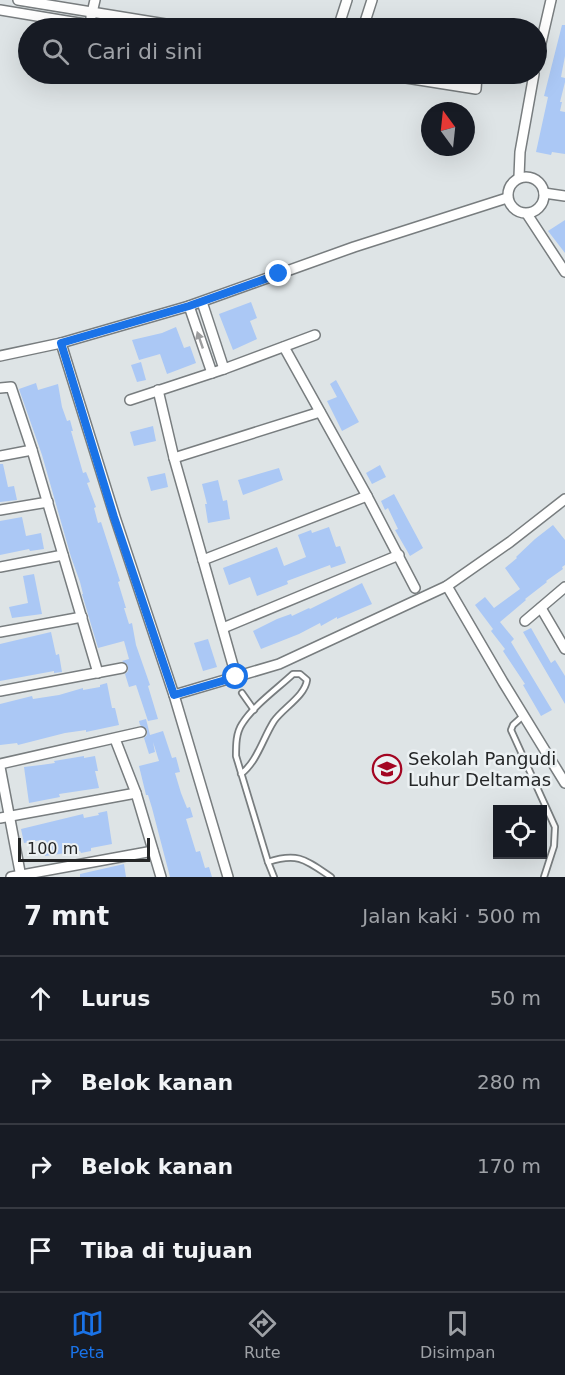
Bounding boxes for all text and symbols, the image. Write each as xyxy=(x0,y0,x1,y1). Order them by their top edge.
search box xyxy=(18,18,547,84)
icon: search xyxy=(39,35,72,68)
text: Cari di sini xyxy=(87,39,203,64)
north arrow xyxy=(421,102,475,156)
route end xyxy=(265,260,291,286)
one-way arrow xyxy=(195,330,205,348)
route start xyxy=(222,663,248,689)
place label: Sekolah Pangudi Luhur Deltamas xyxy=(408,748,556,790)
school or university icon: Sekolah Pangudi Luhur Deltamas xyxy=(371,753,403,785)
map controls xyxy=(493,805,547,859)
button: locate xyxy=(493,805,547,859)
scale bar xyxy=(18,835,150,862)
text: 100 m xyxy=(27,839,78,858)
text: 7 mnt xyxy=(24,901,109,931)
text: Jalan kaki · 500 m xyxy=(362,904,541,928)
icon: ahead xyxy=(24,982,57,1015)
text: Lurus xyxy=(81,986,150,1011)
text: 50 m xyxy=(490,986,541,1010)
icon: right xyxy=(24,1066,57,1099)
text: Belok kanan xyxy=(81,1070,233,1095)
text: 280 m xyxy=(477,1070,541,1094)
icon: right xyxy=(24,1150,57,1183)
text: Belok kanan xyxy=(81,1154,233,1179)
text: 170 m xyxy=(477,1154,541,1178)
icon: arrive xyxy=(24,1234,57,1267)
text: Tiba di tujuan xyxy=(81,1238,253,1263)
tab: Peta xyxy=(70,1307,105,1362)
tab: Rute xyxy=(244,1307,281,1362)
tab: Disimpan xyxy=(420,1307,495,1362)

